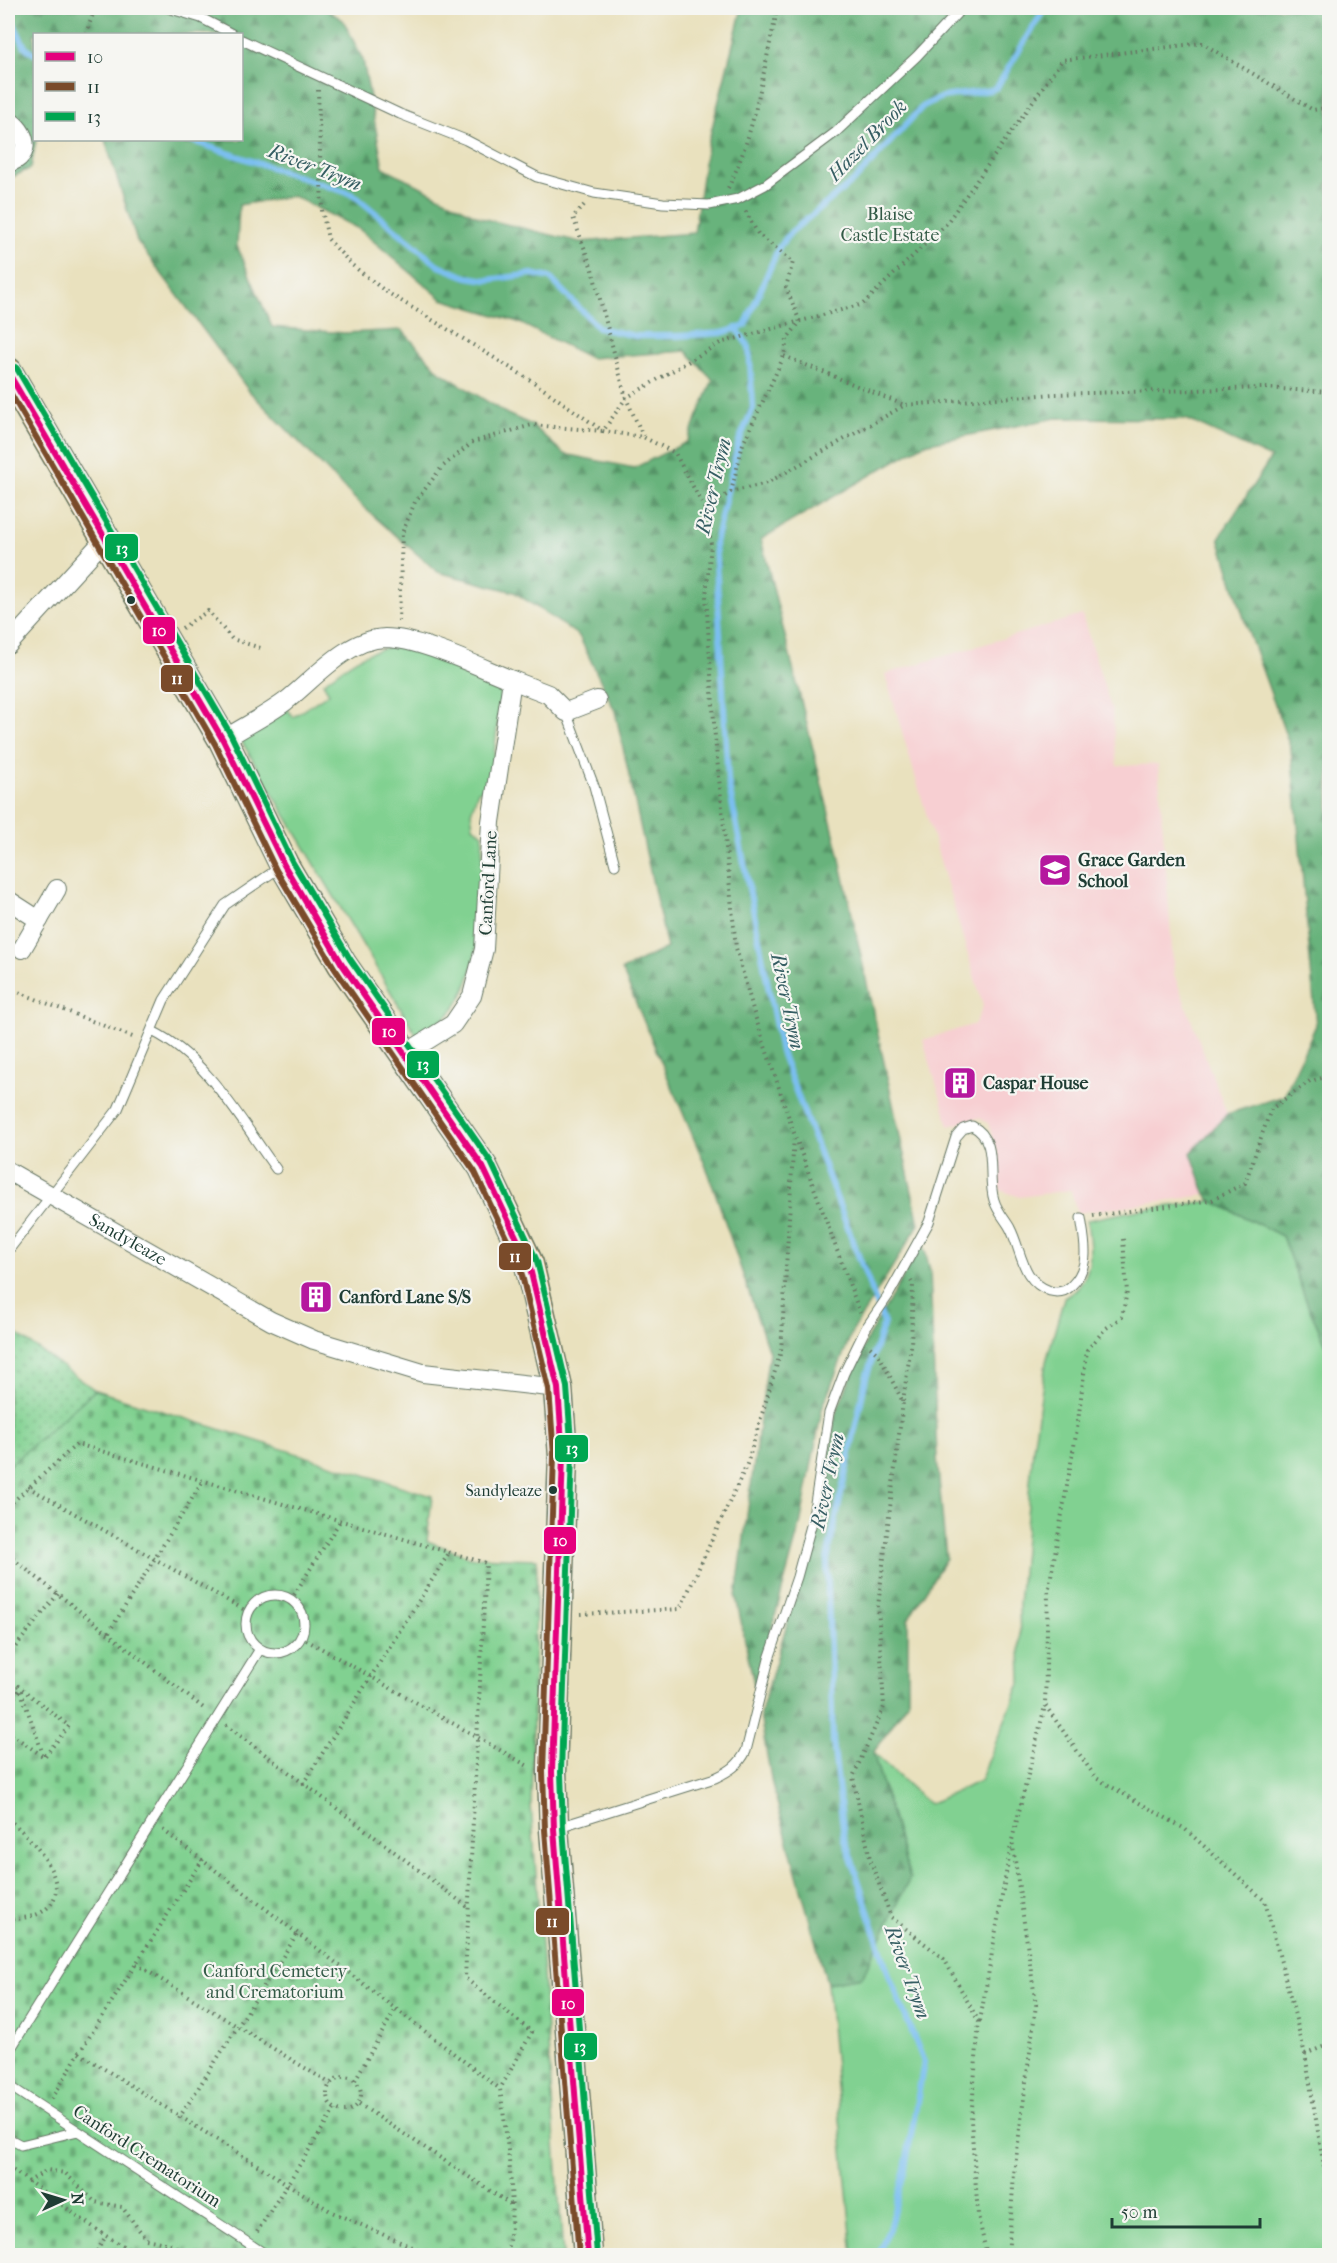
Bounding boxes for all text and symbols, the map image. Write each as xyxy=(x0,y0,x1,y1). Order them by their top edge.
legend xyxy=(33,33,243,141)
text: 10 xyxy=(87,47,103,68)
text: 11 xyxy=(87,77,100,98)
water label: Hazel Brook xyxy=(822,95,912,186)
text: 13 xyxy=(87,107,101,128)
water label: River Trym xyxy=(263,139,365,196)
park label: Blaise Castle Estate xyxy=(841,204,940,246)
water label: River Trym xyxy=(691,436,736,538)
line badge: 13 xyxy=(104,533,139,562)
text: 13 xyxy=(116,539,128,559)
unlabelled marker xyxy=(125,594,137,606)
line badge: 10 xyxy=(142,616,176,645)
text: 10 xyxy=(152,621,166,640)
line badge: 11 xyxy=(160,664,194,693)
text: 11 xyxy=(171,669,183,688)
street label: Canford Lane xyxy=(475,830,502,936)
place label: Grace Garden School xyxy=(1078,850,1186,892)
school or university icon: Grace Garden School xyxy=(1037,852,1073,888)
water label: River Trym xyxy=(766,949,809,1051)
line badge: 10 xyxy=(371,1017,406,1046)
text: 10 xyxy=(382,1022,396,1041)
line badge: 13 xyxy=(406,1050,440,1079)
text: 13 xyxy=(417,1055,429,1075)
building icon: Caspar House xyxy=(942,1065,978,1101)
place label: Caspar House xyxy=(983,1073,1088,1094)
street label: Sandyleaze xyxy=(85,1209,170,1270)
line badge: 11 xyxy=(498,1242,532,1271)
text: 11 xyxy=(509,1247,521,1266)
building icon: Canford Lane S/S xyxy=(298,1279,334,1315)
place label: Canford Lane S/S xyxy=(339,1287,471,1308)
water label: River Trym xyxy=(806,1431,849,1533)
line badge: 13 xyxy=(554,1434,589,1463)
text: 13 xyxy=(566,1439,578,1459)
place label: Sandyleaze xyxy=(466,1481,542,1500)
marker: Sandyleaze xyxy=(547,1484,559,1496)
line badge: 10 xyxy=(543,1526,577,1555)
text: 10 xyxy=(553,1531,567,1550)
line badge: 11 xyxy=(535,1907,570,1936)
text: 11 xyxy=(546,1912,558,1931)
water label: River Trym xyxy=(879,1920,935,2022)
park label: Canford Cemetery and Crematorium xyxy=(203,1961,348,2003)
line badge: 10 xyxy=(551,1988,585,2017)
text: 10 xyxy=(561,1994,575,2013)
line badge: 13 xyxy=(563,2032,598,2061)
text: 13 xyxy=(574,2037,586,2057)
street label: Canford Crematorium xyxy=(69,2101,225,2212)
north arrow xyxy=(33,2170,93,2230)
scale bar xyxy=(1112,2191,1260,2229)
text: N xyxy=(68,2192,87,2207)
text: 50 m xyxy=(1121,2202,1158,2223)

